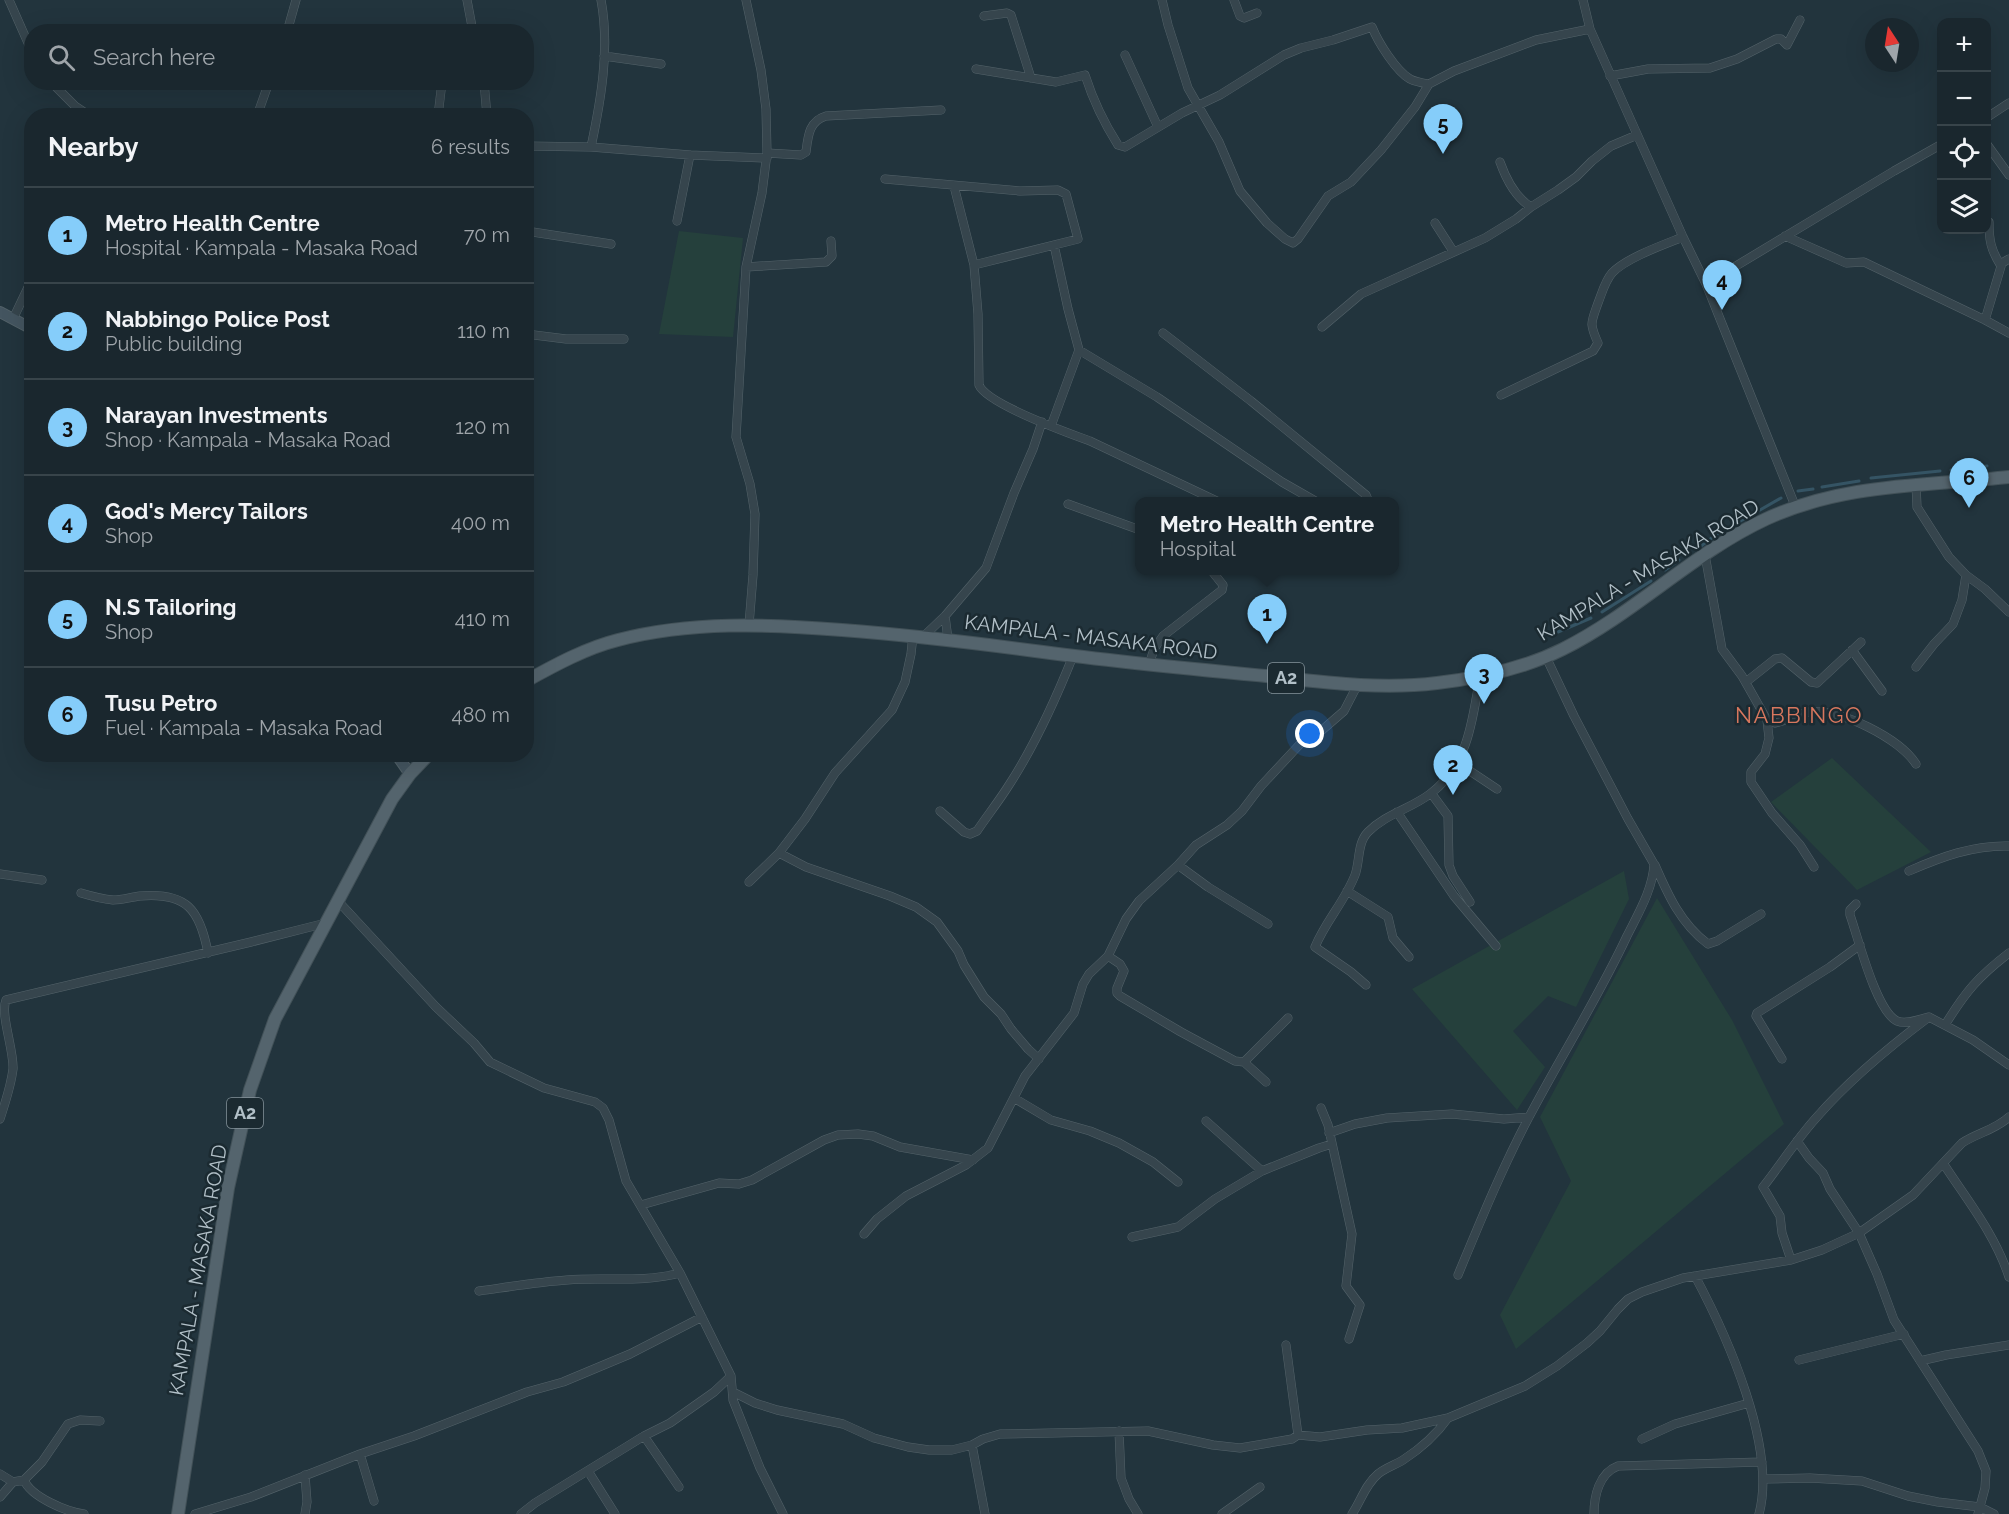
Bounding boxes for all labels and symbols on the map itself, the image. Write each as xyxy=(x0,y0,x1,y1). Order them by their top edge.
north arrow xyxy=(1865,18,1919,72)
pin: 5 xyxy=(1424,104,1462,154)
pin: 4 xyxy=(1702,260,1742,310)
pin: 6 xyxy=(1950,458,1988,508)
street label: KAMPALA - MASAKA ROAD xyxy=(1533,494,1763,646)
pin: 1 xyxy=(1248,594,1286,644)
street label: KAMPALA - MASAKA ROAD xyxy=(963,610,1219,664)
pin: 3 xyxy=(1464,654,1504,704)
road number: A2 xyxy=(1268,663,1304,693)
district label: NABBINGO xyxy=(1735,702,1863,728)
your location xyxy=(1295,719,1324,748)
pin: 2 xyxy=(1434,746,1472,795)
road number: A2 xyxy=(227,1098,263,1128)
street label: KAMPALA - MASAKA ROAD xyxy=(164,1143,232,1397)

